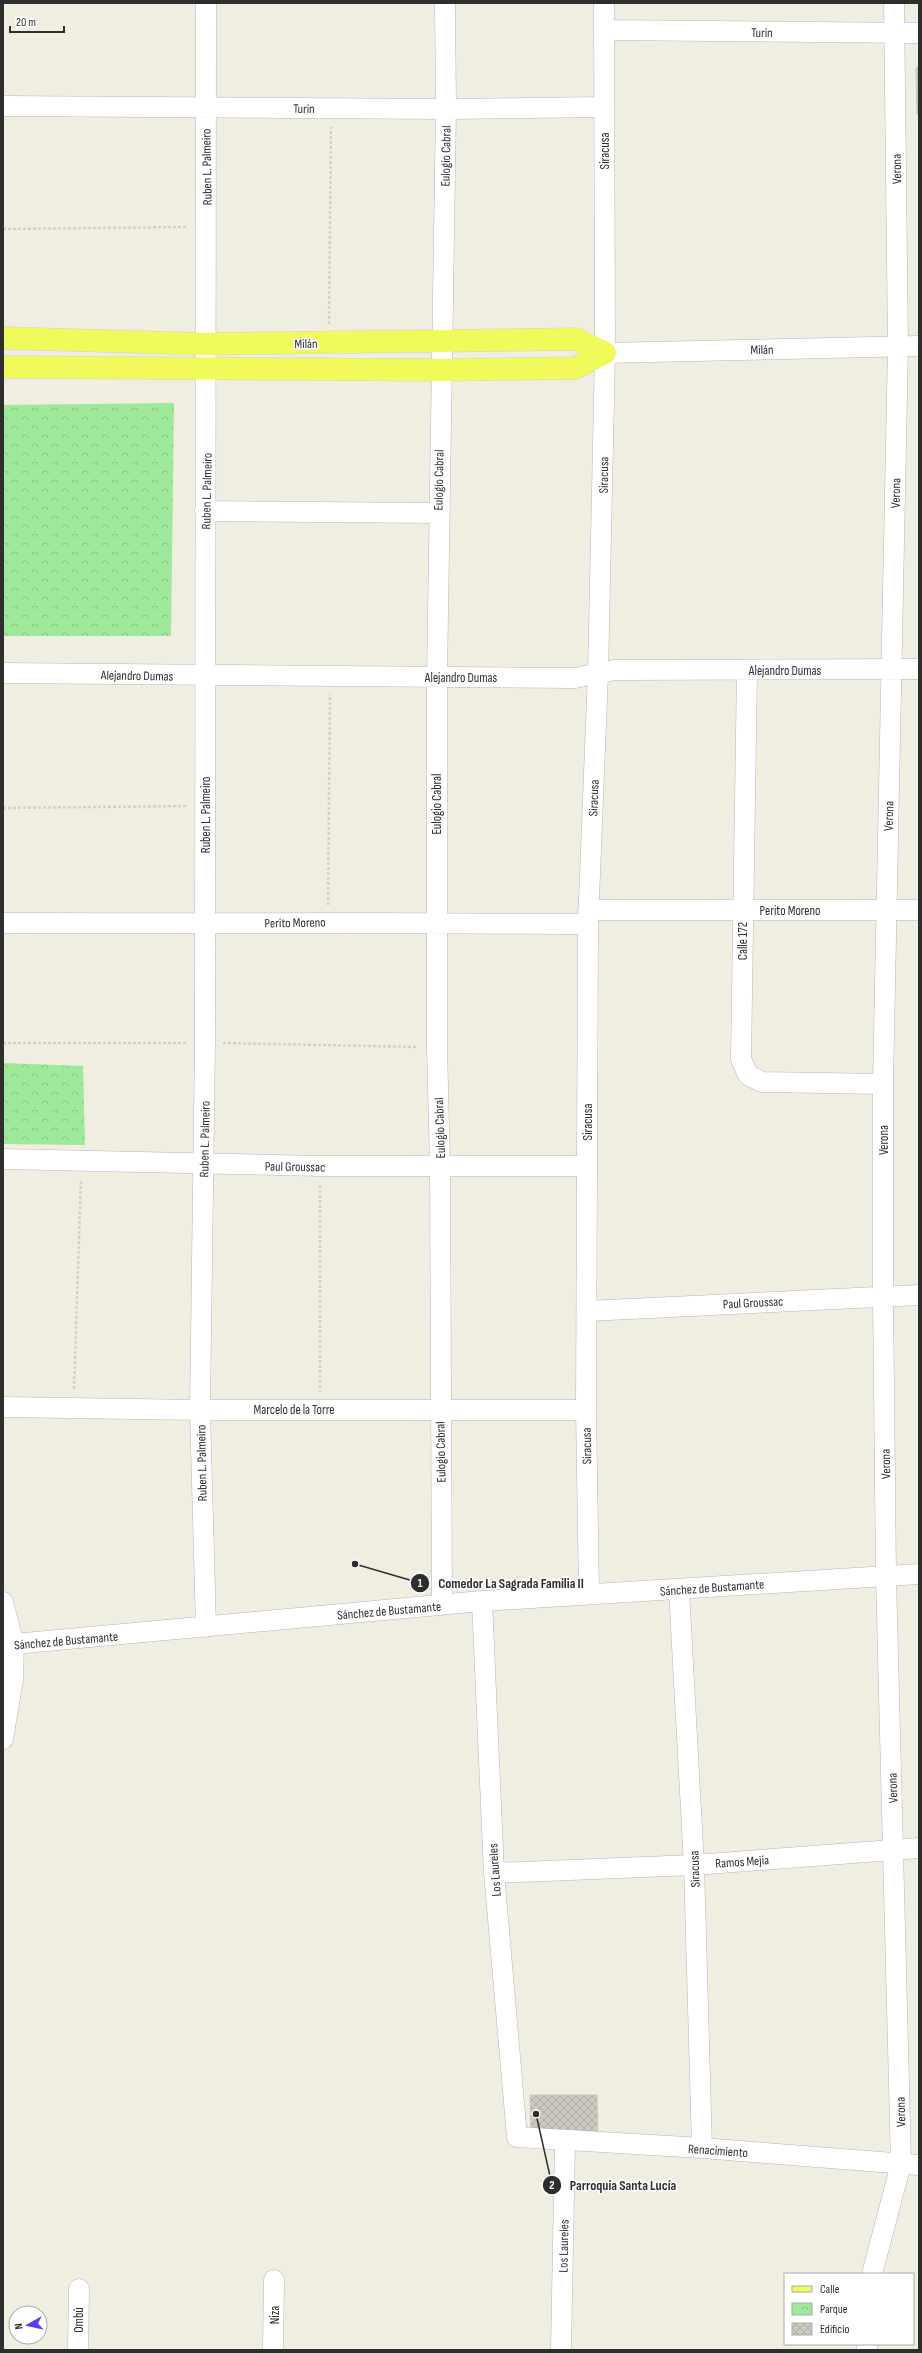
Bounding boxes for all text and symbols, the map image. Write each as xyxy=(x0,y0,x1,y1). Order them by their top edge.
scale bar xyxy=(10,8,64,34)
text: 20 m xyxy=(16,15,36,30)
street label: Turin xyxy=(751,25,773,41)
street label: Turin xyxy=(293,101,315,117)
street label: Eulogio Cabral xyxy=(437,125,455,187)
street label: Ruben L. Palmeiro xyxy=(198,129,216,205)
street label: Siracusa xyxy=(597,133,613,169)
street label: Verona xyxy=(889,154,905,184)
street label: Milán xyxy=(294,336,318,352)
street label: Milán xyxy=(750,342,774,358)
street label: Eulogio Cabral xyxy=(430,449,448,511)
street label: Ruben L. Palmeiro xyxy=(198,453,216,529)
street label: Siracusa xyxy=(596,456,612,494)
street label: Verona xyxy=(888,478,904,508)
street label: Alejandro Dumas xyxy=(748,663,822,679)
street label: Alejandro Dumas xyxy=(100,667,174,685)
street label: Alejandro Dumas xyxy=(424,670,498,686)
street label: Eulogio Cabral xyxy=(429,773,445,835)
street label: Ruben L. Palmeiro xyxy=(198,777,214,853)
street label: Siracusa xyxy=(585,779,603,817)
street label: Verona xyxy=(880,801,898,831)
street label: Perito Moreno xyxy=(759,903,821,919)
street label: Perito Moreno xyxy=(264,914,326,932)
street label: Calle 172 xyxy=(735,922,751,960)
street label: Eulogio Cabral xyxy=(431,1097,449,1159)
street label: Ruben L. Palmeiro xyxy=(196,1101,214,1177)
street label: Siracusa xyxy=(580,1104,596,1140)
street label: Verona xyxy=(876,1125,892,1155)
street label: Paul Groussac xyxy=(265,1158,325,1176)
street label: Paul Groussac xyxy=(722,1293,784,1313)
street label: Marcelo de la Torre xyxy=(253,1402,335,1418)
street label: Eulogio Cabral xyxy=(432,1421,450,1483)
street label: Ruben L. Palmeiro xyxy=(193,1425,211,1501)
street label: Siracusa xyxy=(579,1427,595,1465)
street label: Verona xyxy=(878,1449,894,1479)
callout: Comedor La Sagrada Familia II xyxy=(410,1570,592,1596)
text: Comedor La Sagrada Familia II xyxy=(438,1575,584,1592)
text: 1 xyxy=(418,1576,423,1591)
street label: Sánchez de Bustamante xyxy=(659,1576,765,1600)
street label: Sánchez de Bustamante xyxy=(336,1598,442,1624)
street label: Sánchez de Bustamante xyxy=(13,1628,119,1654)
street label: Verona xyxy=(884,1773,902,1803)
street label: Los Laureles xyxy=(485,1843,505,1897)
street label: Siracusa xyxy=(686,1850,704,1888)
street label: Ramos Mejía xyxy=(715,1852,770,1872)
street label: Verona xyxy=(893,2097,909,2127)
street label: Renacimiento xyxy=(687,2141,749,2161)
callout: Parroquia Santa Lucía xyxy=(542,2172,684,2198)
text: Parroquia Santa Lucía xyxy=(570,2177,676,2194)
text: 2 xyxy=(549,2178,555,2193)
street label: Los Laureles xyxy=(556,2219,572,2273)
legend xyxy=(784,2273,914,2345)
text: Calle xyxy=(820,2282,840,2297)
text: Parque xyxy=(820,2302,848,2317)
north arrow xyxy=(8,2305,48,2345)
street label: Niza xyxy=(267,2306,283,2324)
street label: Ombú xyxy=(71,2307,87,2333)
text: N xyxy=(12,2322,25,2330)
text: Edificio xyxy=(820,2322,849,2337)

